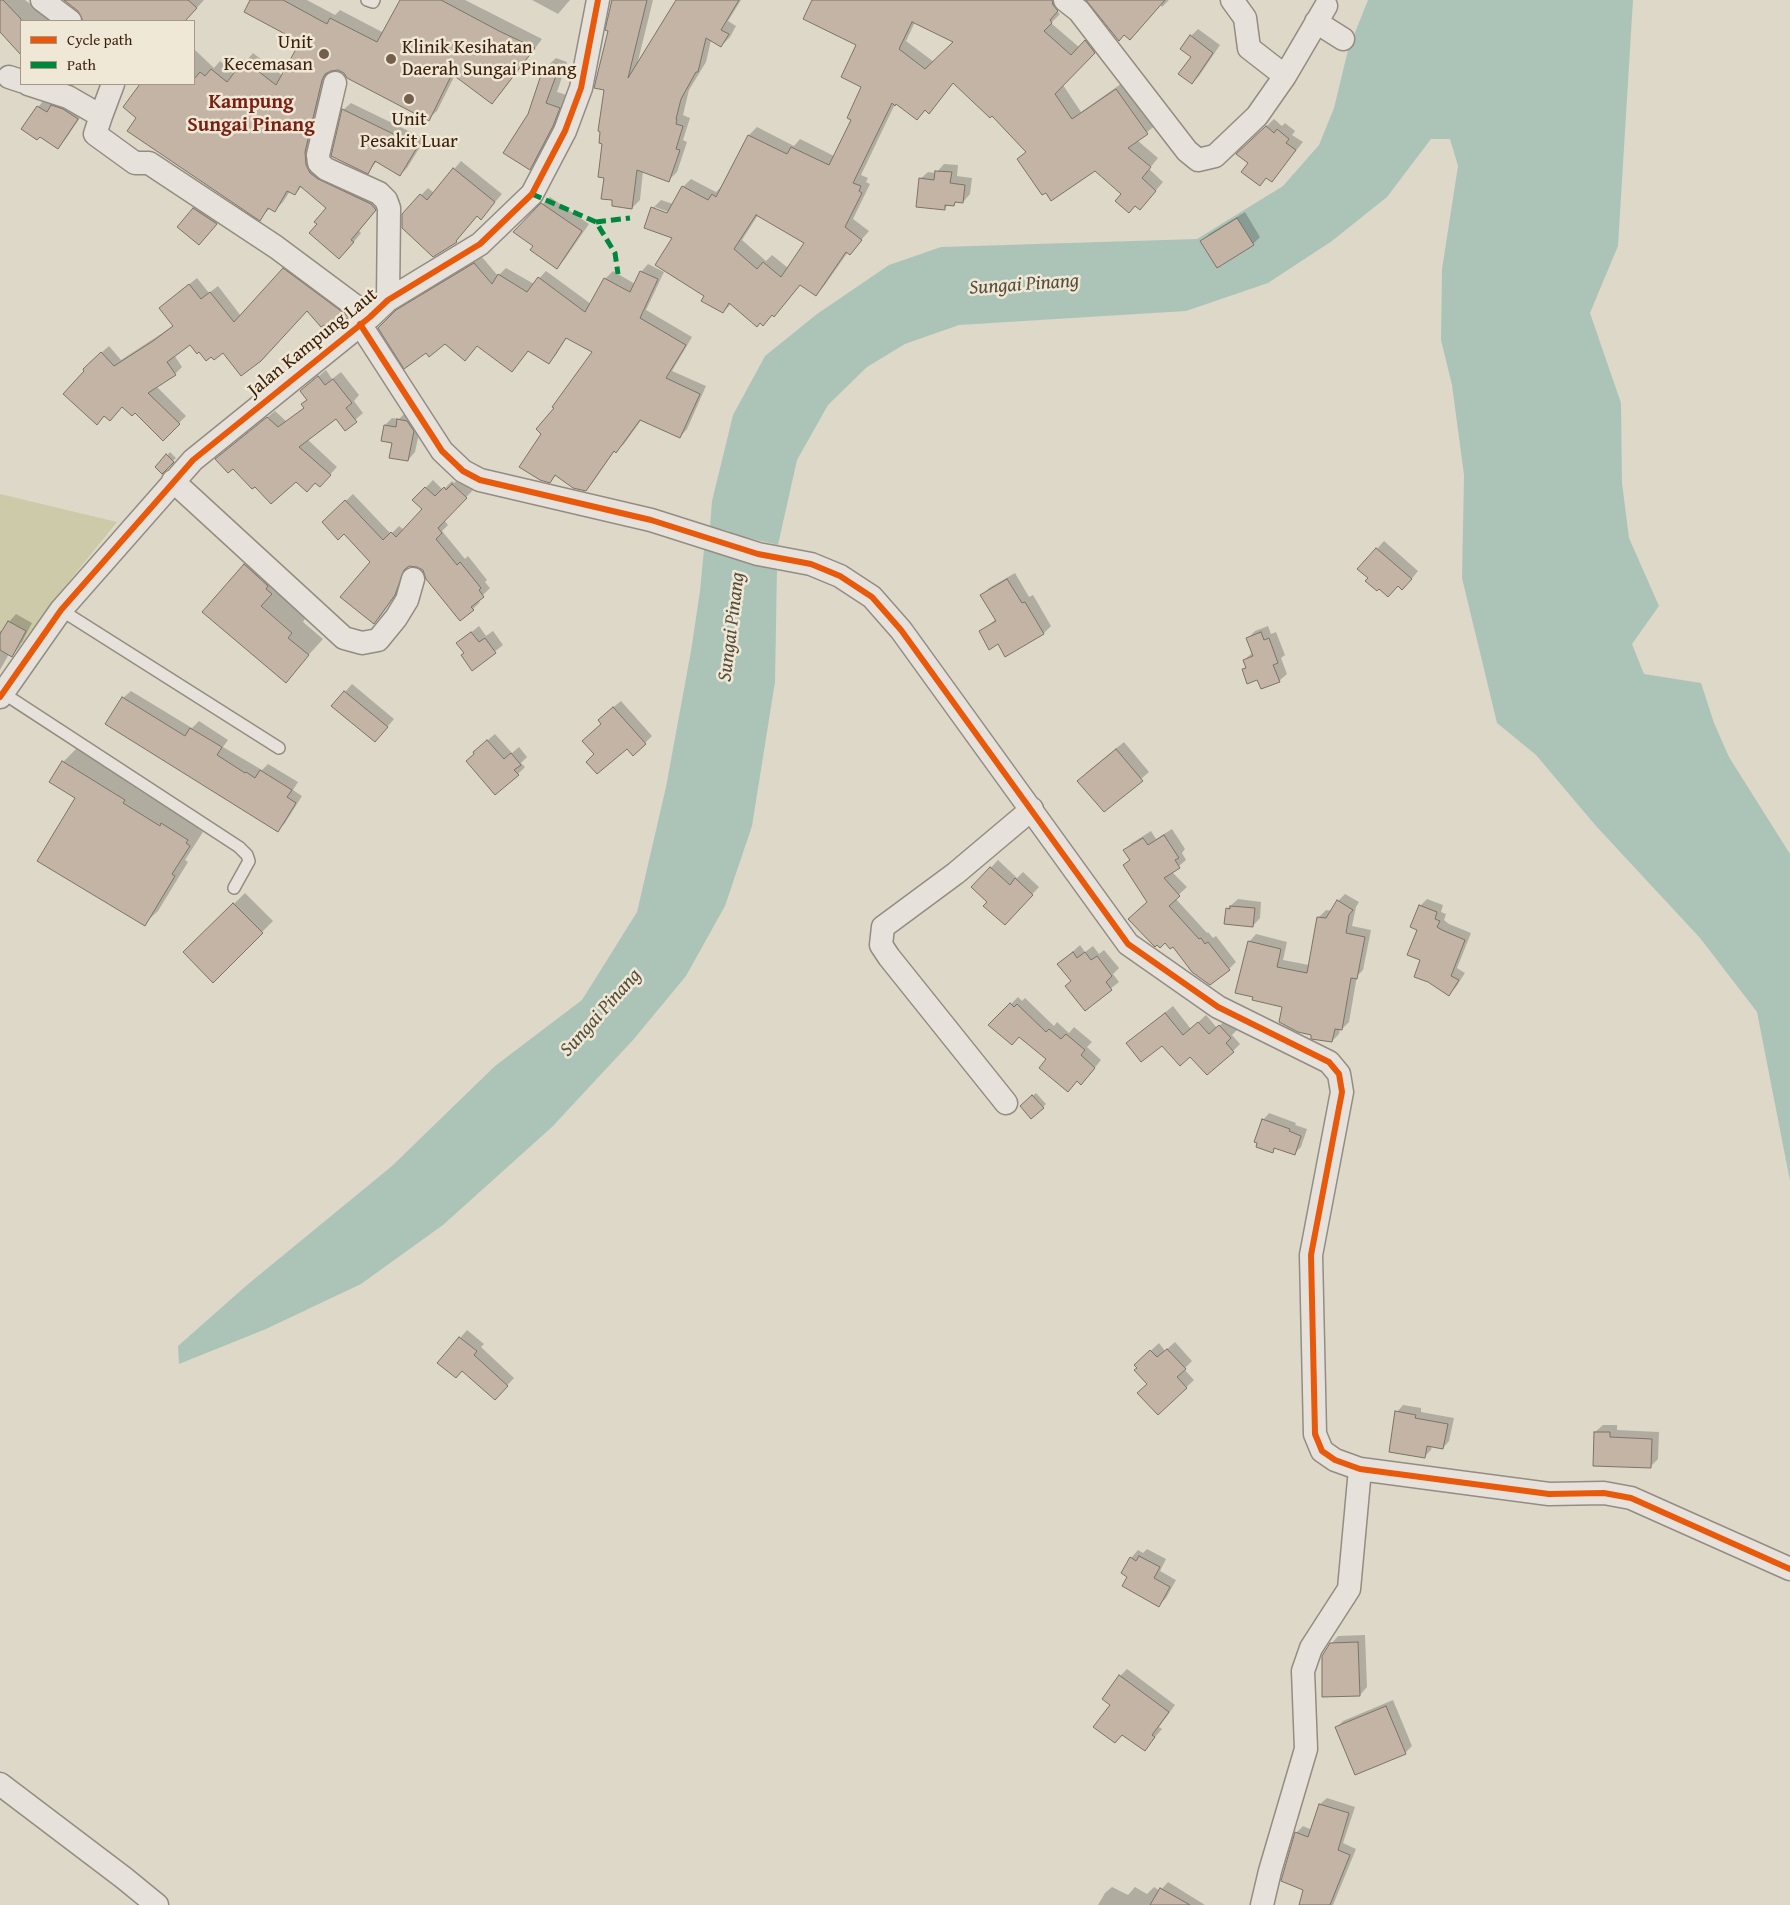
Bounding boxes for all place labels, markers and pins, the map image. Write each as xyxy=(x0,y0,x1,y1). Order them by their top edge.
place label: Unit Kecemasan xyxy=(224,32,313,76)
place label: Klinik Kesihatan Daerah Sungai Pinang xyxy=(402,37,576,81)
marker: Unit Kecemasan xyxy=(317,47,331,61)
marker: Klinik Kesihatan Daerah Sungai Pinang xyxy=(384,52,398,66)
marker: Unit Pesakit Luar xyxy=(402,92,416,106)
place label: Unit Pesakit Luar xyxy=(360,109,458,153)

